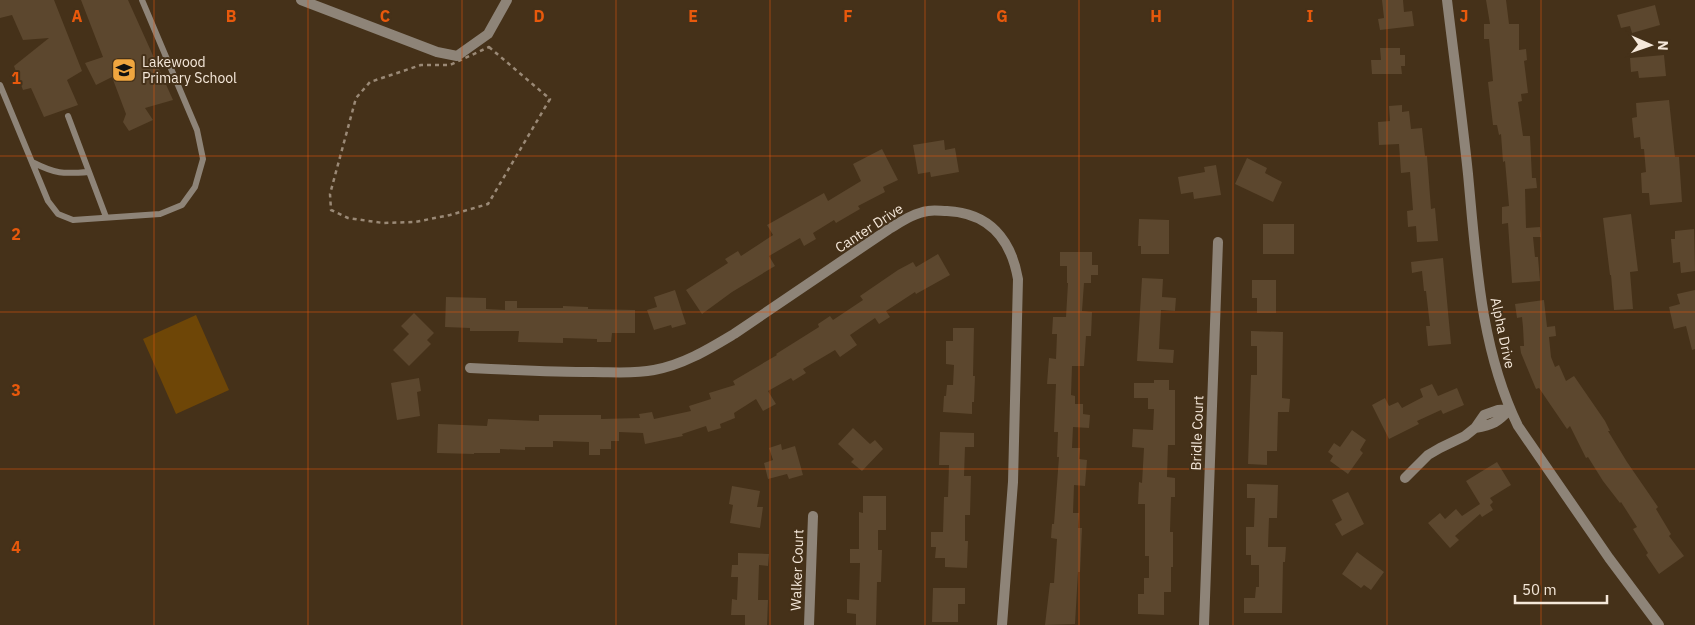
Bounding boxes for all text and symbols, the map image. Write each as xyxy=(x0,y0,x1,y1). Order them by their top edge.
text: A xyxy=(72,6,83,26)
text: B xyxy=(226,6,237,26)
text: C xyxy=(380,6,390,26)
text: D xyxy=(533,6,545,26)
text: E xyxy=(688,6,698,26)
text: F xyxy=(843,6,853,26)
text: G xyxy=(996,6,1008,26)
text: H xyxy=(1150,6,1162,26)
text: I xyxy=(1307,6,1314,26)
text: J xyxy=(1460,6,1468,26)
north arrow xyxy=(1625,20,1675,70)
text: N xyxy=(1654,40,1672,51)
place label: Lakewood Primary School xyxy=(142,53,237,87)
school or university icon: Lakewood Primary School xyxy=(111,57,137,83)
text: 1 xyxy=(11,68,21,88)
street label: Canter Drive xyxy=(832,199,907,257)
text: 2 xyxy=(11,224,21,244)
street label: Alpha Drive xyxy=(1487,296,1519,370)
text: 3 xyxy=(11,380,21,400)
street label: Bridle Court xyxy=(1187,395,1207,471)
street label: Walker Court xyxy=(787,529,807,611)
text: 4 xyxy=(11,537,21,557)
scale bar xyxy=(1515,572,1608,604)
text: 50 m xyxy=(1522,580,1557,599)

